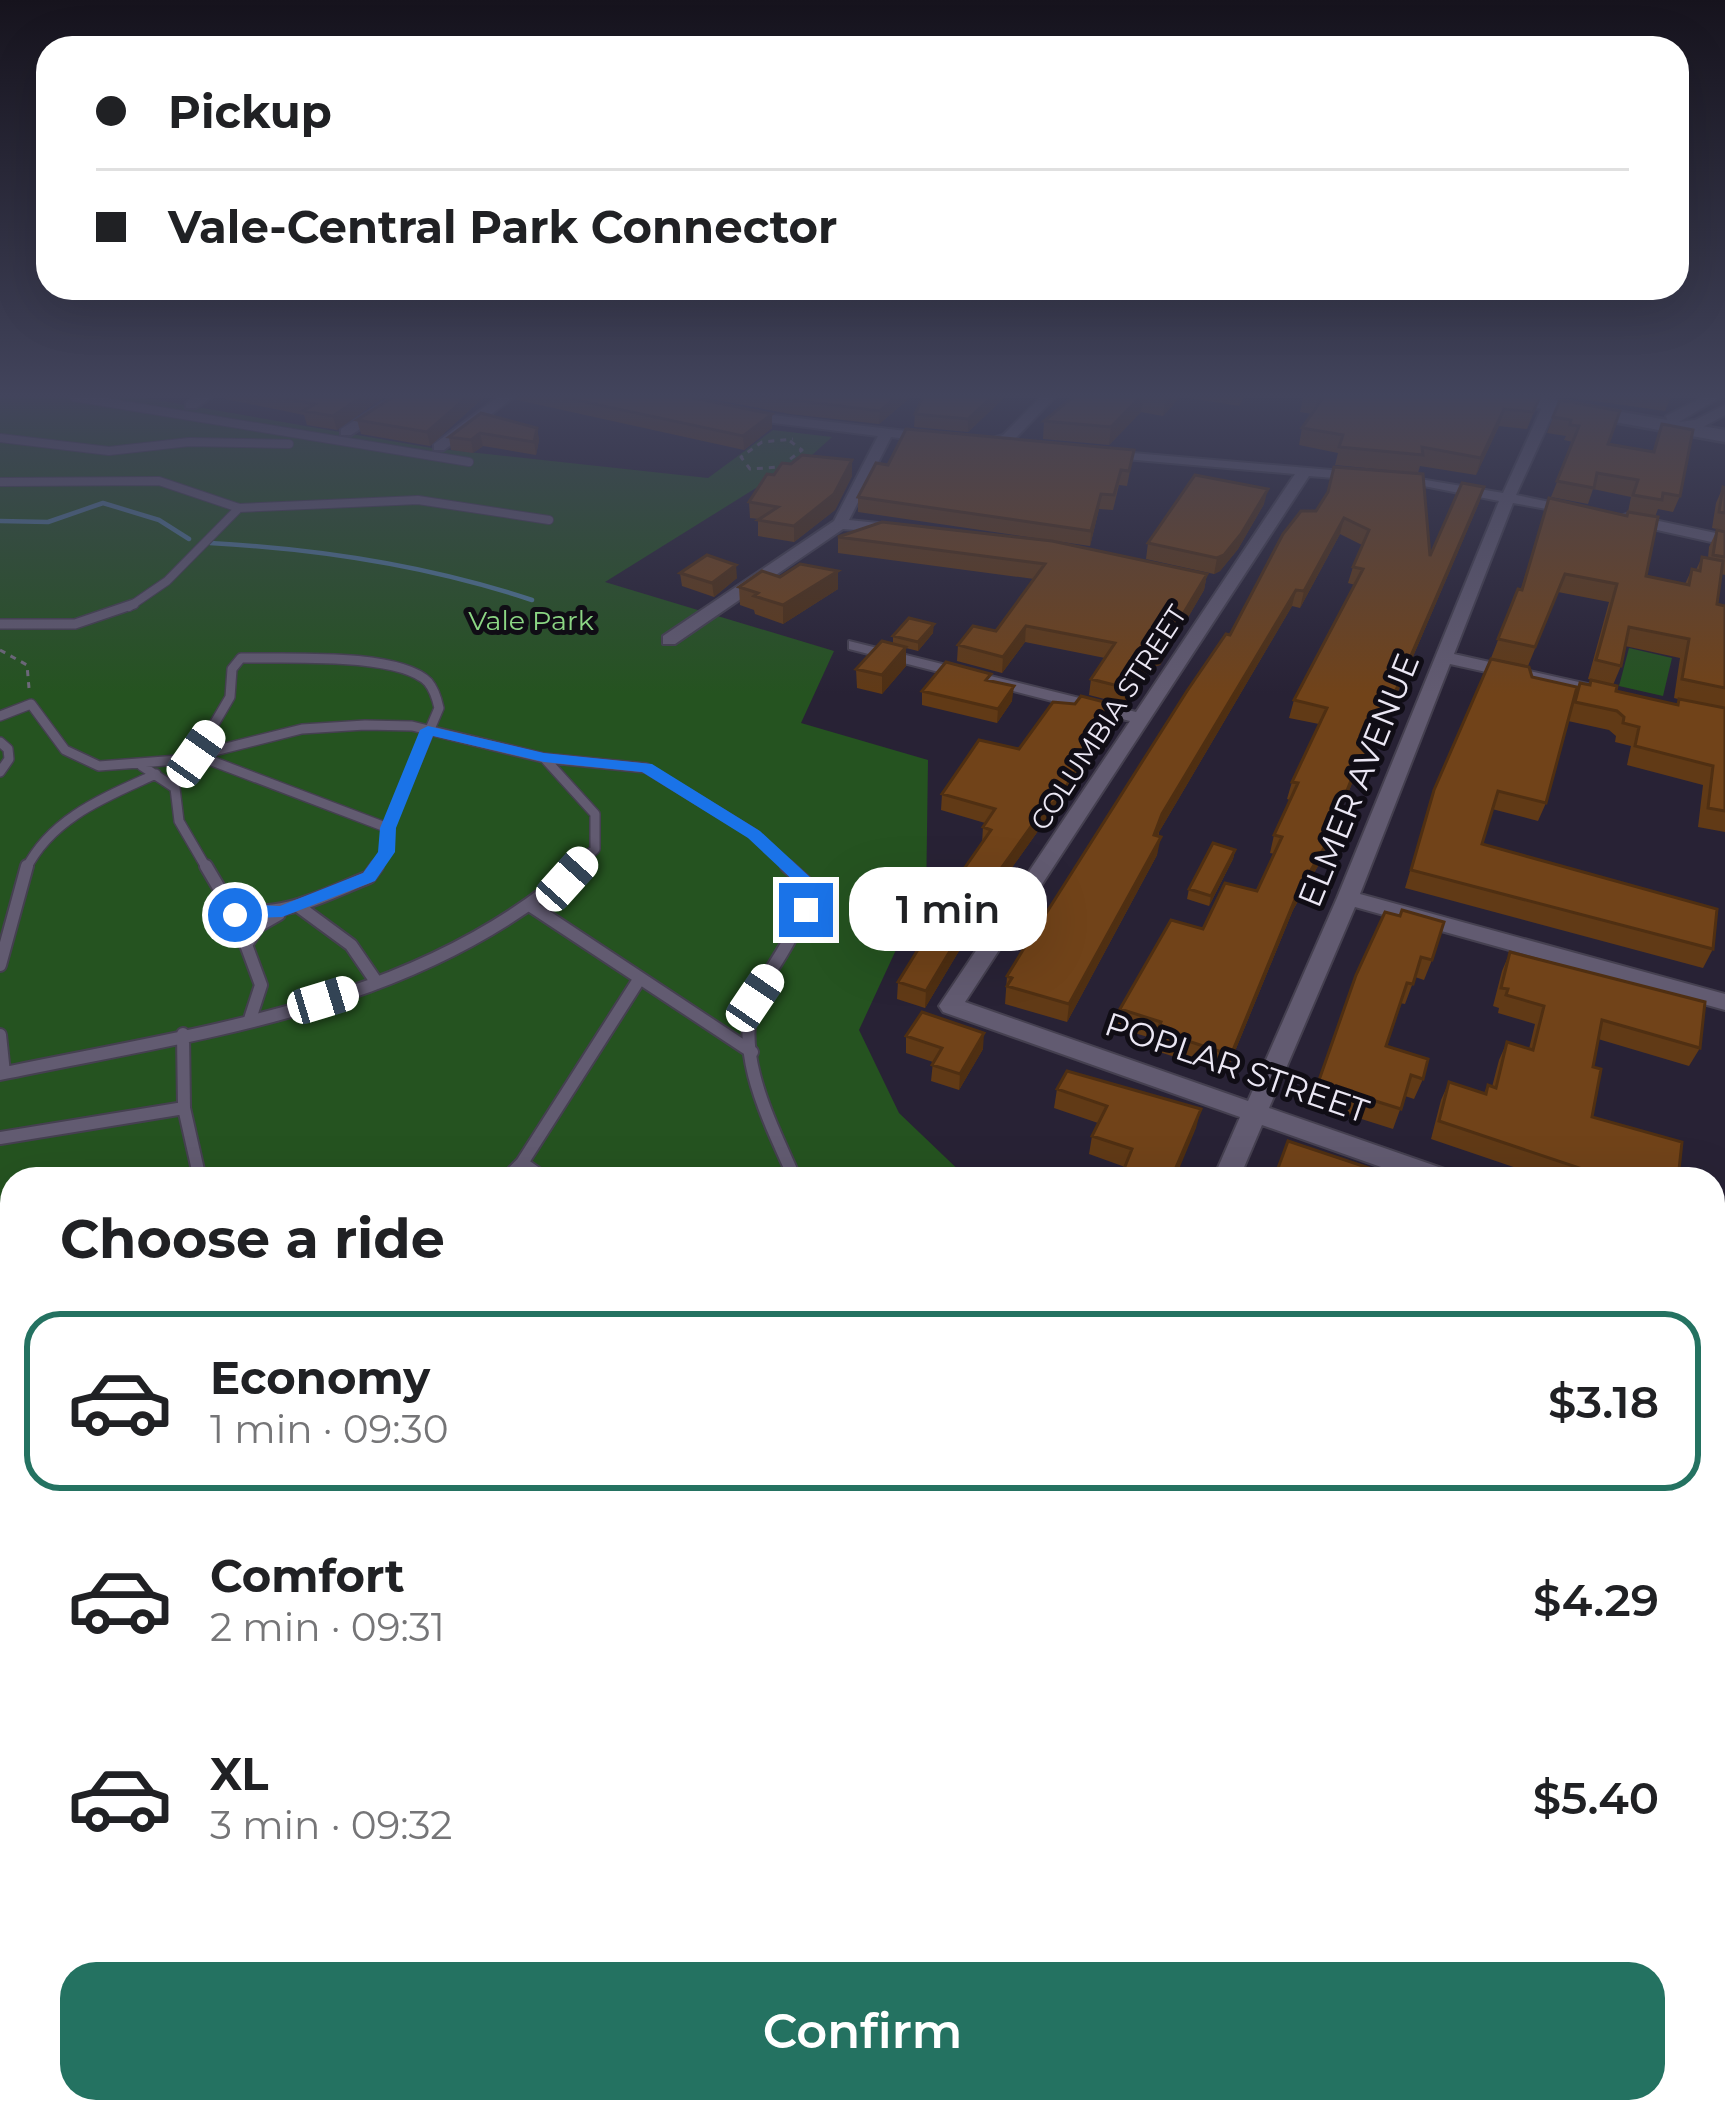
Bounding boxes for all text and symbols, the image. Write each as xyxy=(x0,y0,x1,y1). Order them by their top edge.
text: Pickup xyxy=(168,84,332,139)
text: Vale-Central Park Connector xyxy=(168,199,837,254)
street label: COLUMBIA STREET xyxy=(1024,599,1194,836)
park label: Vale Park xyxy=(468,604,595,637)
street label: ELMER AVENUE xyxy=(1289,647,1427,913)
car xyxy=(161,714,231,794)
car xyxy=(530,840,604,918)
callout: 1 min xyxy=(848,868,1046,952)
route end xyxy=(779,883,833,937)
text: 1 min xyxy=(896,885,1000,933)
route start xyxy=(208,888,262,942)
car xyxy=(720,958,790,1038)
car xyxy=(283,972,363,1028)
street label: POPLAR STREET xyxy=(1100,1003,1374,1131)
text: Choose a ride xyxy=(60,1206,445,1272)
icon: car xyxy=(66,1347,174,1455)
text: Economy xyxy=(210,1350,430,1405)
text: $3.18 xyxy=(1548,1374,1659,1429)
text: 1 min · 09:30 xyxy=(210,1405,448,1453)
icon: car xyxy=(66,1545,174,1653)
text: Comfort xyxy=(210,1548,405,1603)
text: $4.29 xyxy=(1533,1572,1659,1627)
text: 2 min · 09:31 xyxy=(210,1603,445,1651)
icon: car xyxy=(66,1743,174,1851)
text: XL xyxy=(210,1746,268,1801)
text: $5.40 xyxy=(1533,1770,1659,1825)
text: 3 min · 09:32 xyxy=(210,1801,453,1849)
button: Confirm xyxy=(60,1962,1665,2100)

